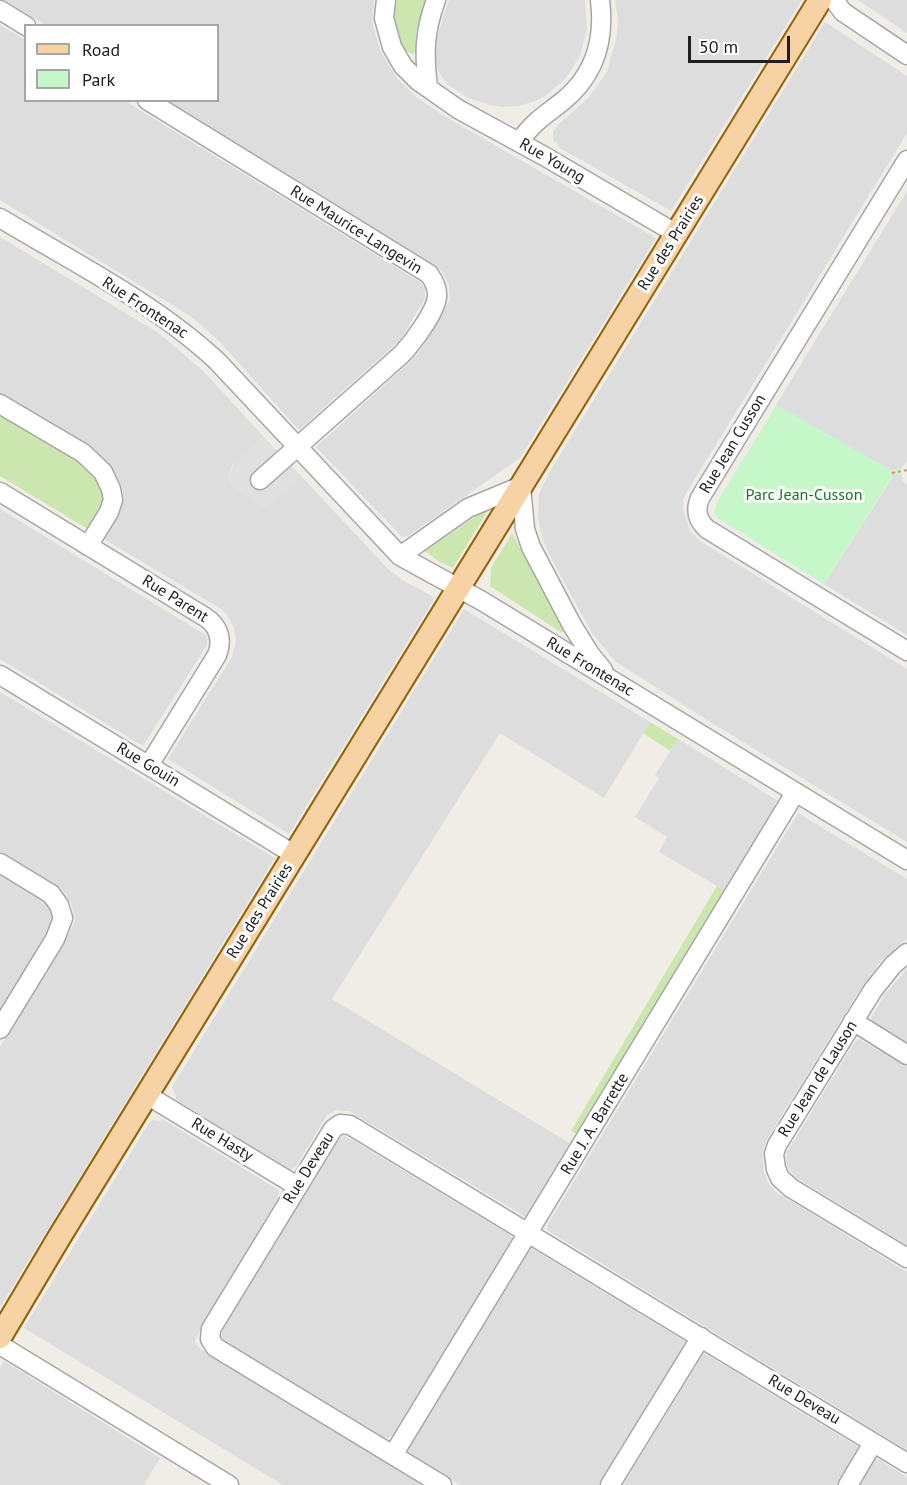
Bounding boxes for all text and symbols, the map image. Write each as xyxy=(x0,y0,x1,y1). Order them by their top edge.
legend xyxy=(24,24,219,102)
scale bar xyxy=(691,24,793,62)
text: 50 m xyxy=(699,35,738,58)
text: Road xyxy=(82,38,120,61)
text: Park xyxy=(82,68,115,91)
street label: Rue Young xyxy=(516,135,588,187)
street label: Rue Maurice-Langevin xyxy=(287,182,425,278)
street label: Rue des Prairies xyxy=(634,192,708,294)
street label: Rue Frontenac xyxy=(98,273,192,343)
street label: Rue Jean Cusson xyxy=(696,391,770,497)
park label: Parc Jean-Cusson xyxy=(746,485,862,505)
street label: Rue Parent xyxy=(138,571,212,627)
street label: Rue Frontenac xyxy=(543,633,637,701)
street label: Rue Gouin xyxy=(113,739,183,791)
street label: Rue des Prairies xyxy=(223,860,297,962)
street label: Rue Jean de Lauson xyxy=(774,1017,862,1141)
street label: Rue J. A. Barrette xyxy=(557,1070,633,1178)
street label: Rue Hasty xyxy=(188,1114,256,1166)
street label: Rue Deveau xyxy=(279,1129,339,1207)
street label: Rue Deveau xyxy=(764,1371,844,1429)

